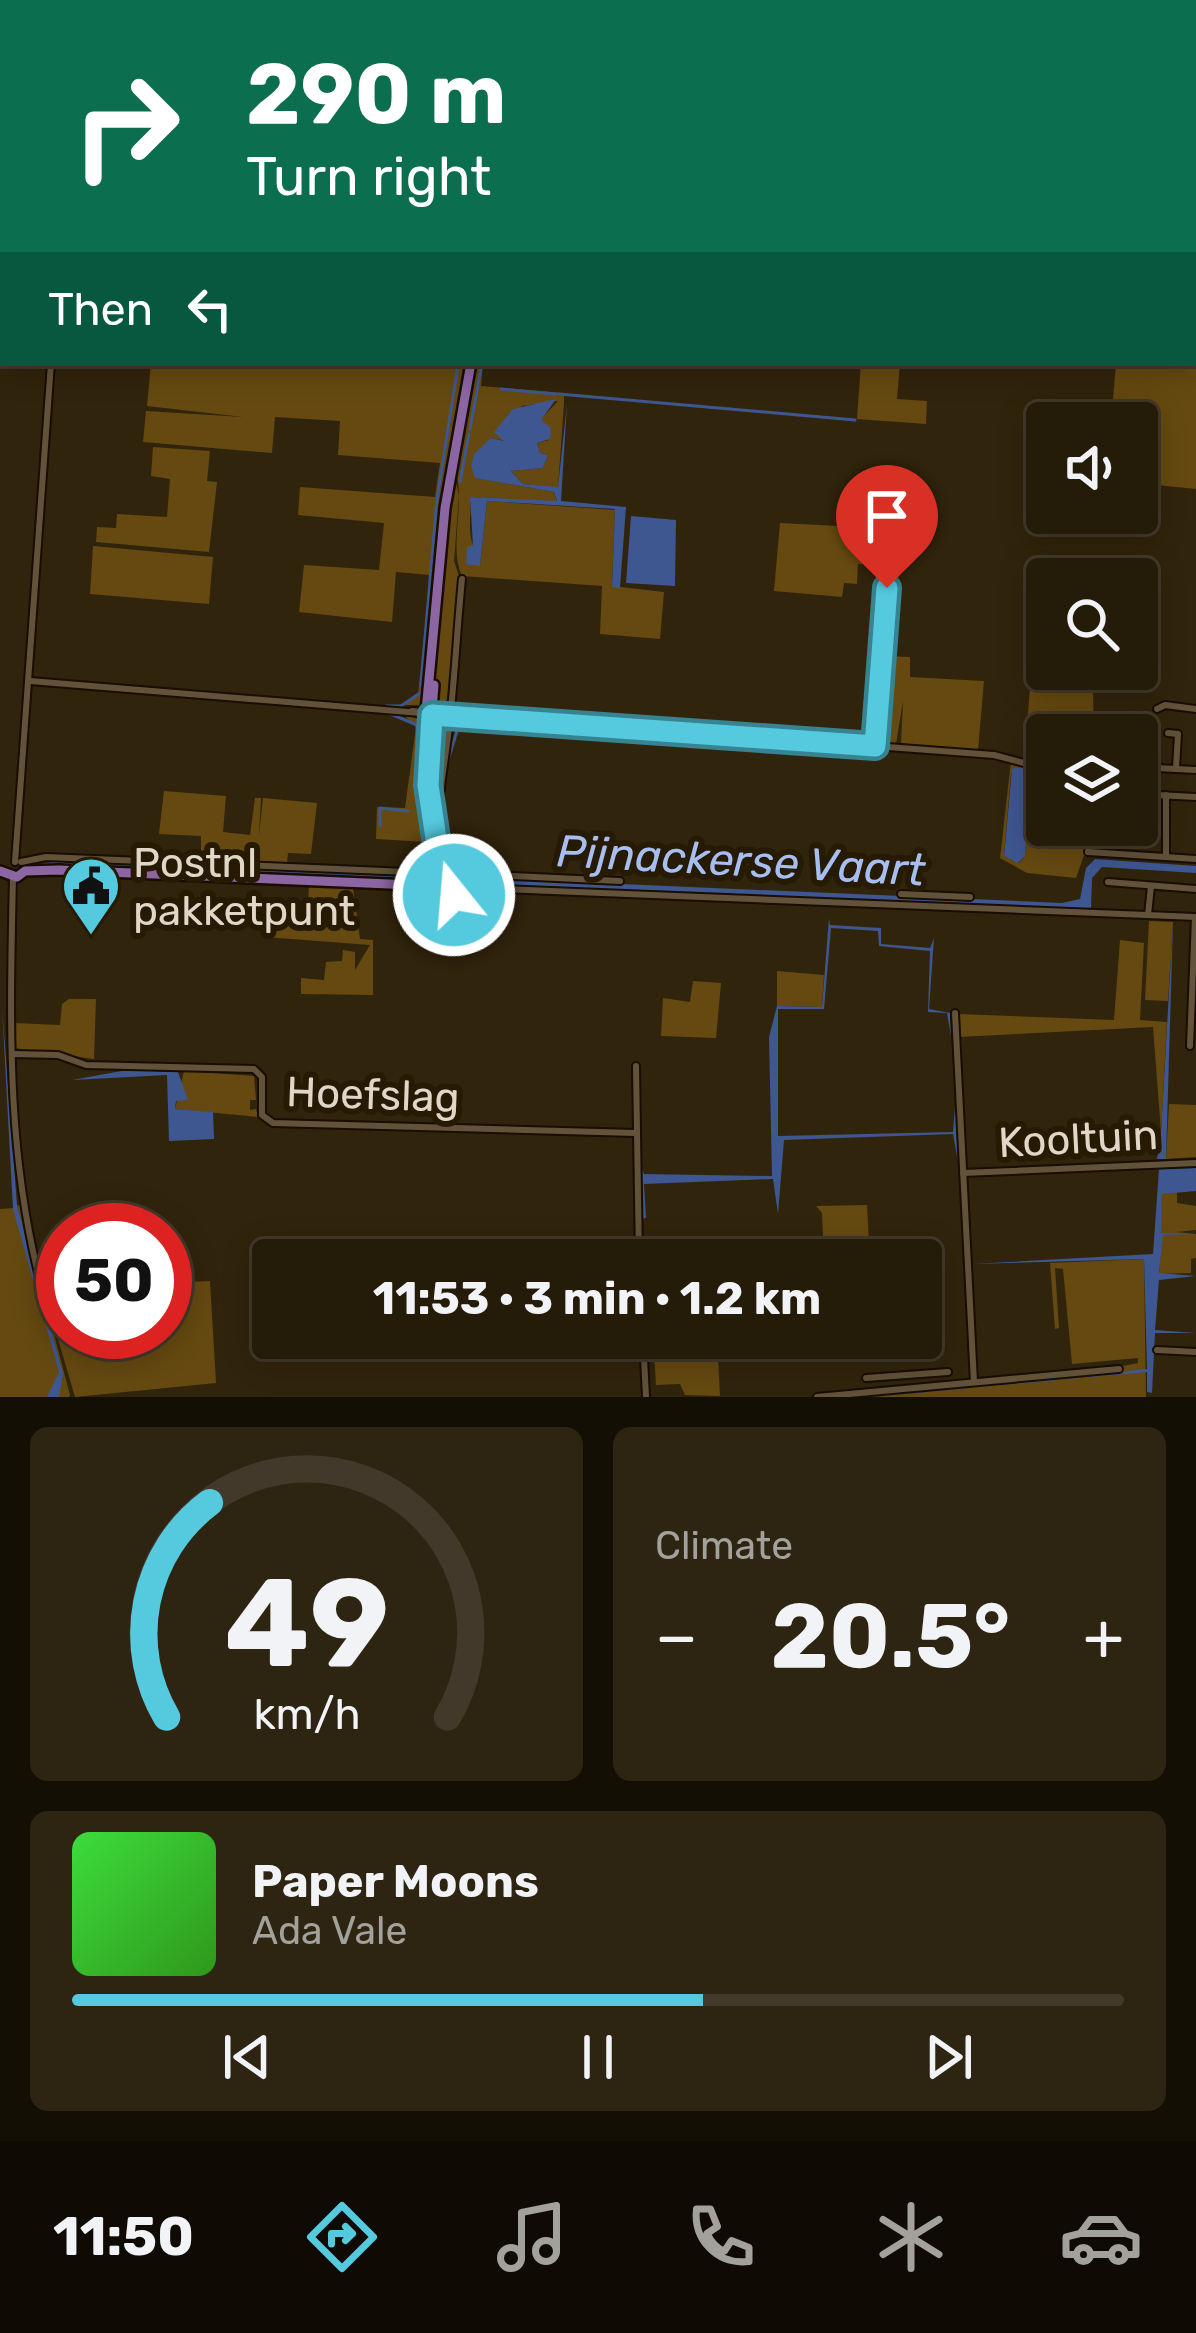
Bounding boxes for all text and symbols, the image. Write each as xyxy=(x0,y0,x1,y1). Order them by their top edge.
text: 290 m xyxy=(246,44,506,144)
icon: right xyxy=(48,48,204,204)
text: Turn right xyxy=(246,145,491,209)
icon: left xyxy=(177,276,243,342)
text: Then xyxy=(48,283,153,336)
map controls xyxy=(1026,402,1158,846)
button: sound xyxy=(1026,402,1158,534)
pin xyxy=(836,465,938,588)
icon: arrive xyxy=(854,483,920,549)
button: search xyxy=(1026,558,1158,690)
button: layers xyxy=(1026,714,1158,846)
water label: Pijnackerse Vaart xyxy=(555,824,927,897)
position arrow xyxy=(391,832,517,958)
place label: Postnl pakketpunt xyxy=(133,838,355,936)
public building icon: Postnl pakketpunt xyxy=(60,855,122,937)
street label: Hoefslag xyxy=(285,1067,461,1123)
street label: Kooltuin xyxy=(997,1110,1159,1168)
speed limit sign: 50 xyxy=(36,1203,192,1359)
text: 11:53 · 3 min · 1.2 km xyxy=(373,1272,821,1325)
text: Climate xyxy=(655,1523,793,1569)
text: 49 xyxy=(224,1549,389,1697)
text: 20.5° xyxy=(771,1583,1010,1690)
text: − xyxy=(655,1597,698,1676)
text: + xyxy=(1083,1597,1124,1676)
text: km/h xyxy=(253,1689,360,1740)
text: Paper Moons xyxy=(252,1855,539,1908)
text: Ada Vale xyxy=(252,1908,407,1954)
icon: previous xyxy=(214,2024,280,2090)
icon: pause xyxy=(565,2024,631,2090)
icon: next xyxy=(916,2024,982,2090)
icon: directions xyxy=(300,2195,384,2279)
icon: music xyxy=(490,2195,574,2279)
icon: phone xyxy=(679,2195,763,2279)
icon: climate xyxy=(869,2195,953,2279)
icon: car xyxy=(1059,2195,1143,2279)
text: 11:50 xyxy=(53,2205,194,2269)

